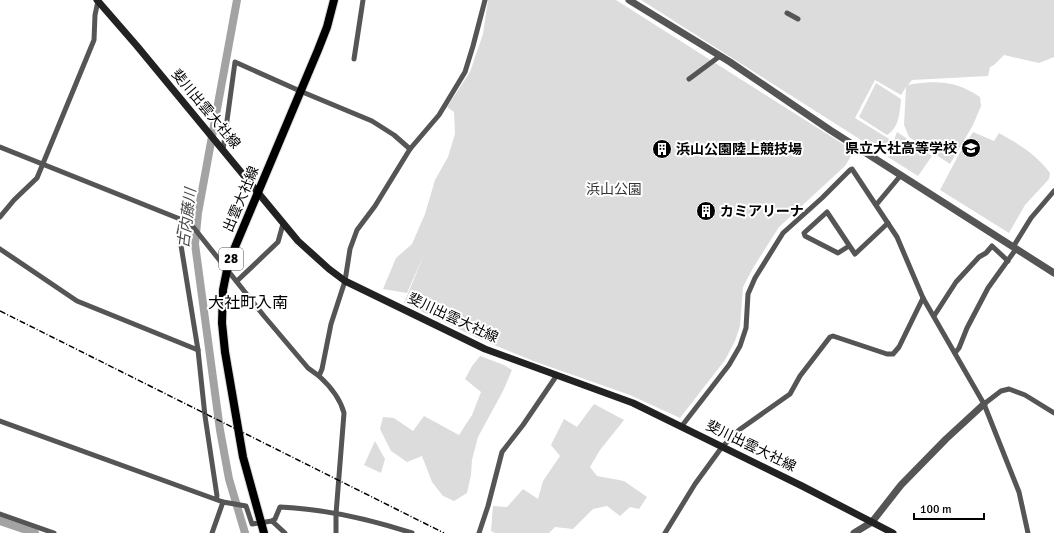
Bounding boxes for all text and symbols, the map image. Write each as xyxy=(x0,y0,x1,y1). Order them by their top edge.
street label: 斐川出雲大社線 xyxy=(168,66,244,152)
school or university icon: 県立大社高等学校 xyxy=(960,137,982,159)
building icon: 浜山公園陸上競技場 xyxy=(651,138,673,160)
place label: 県立大社高等学校 xyxy=(845,140,957,157)
place label: 浜山公園陸上競技場 xyxy=(676,141,802,158)
street label: 出雲大社線 xyxy=(220,163,262,235)
park label: 浜山公園 xyxy=(586,181,642,198)
water label: 古内藤川 xyxy=(174,185,200,249)
building icon: カミアリーナ xyxy=(695,200,717,222)
place label: カミアリーナ xyxy=(720,203,804,220)
road number: 28 xyxy=(219,248,243,270)
street label: 斐川出雲大社線 xyxy=(405,290,501,346)
district label: 大社町入南 xyxy=(208,293,288,313)
street label: 斐川出雲大社線 xyxy=(703,417,799,475)
scale bar xyxy=(914,495,984,521)
text: 100 m xyxy=(920,502,952,517)

